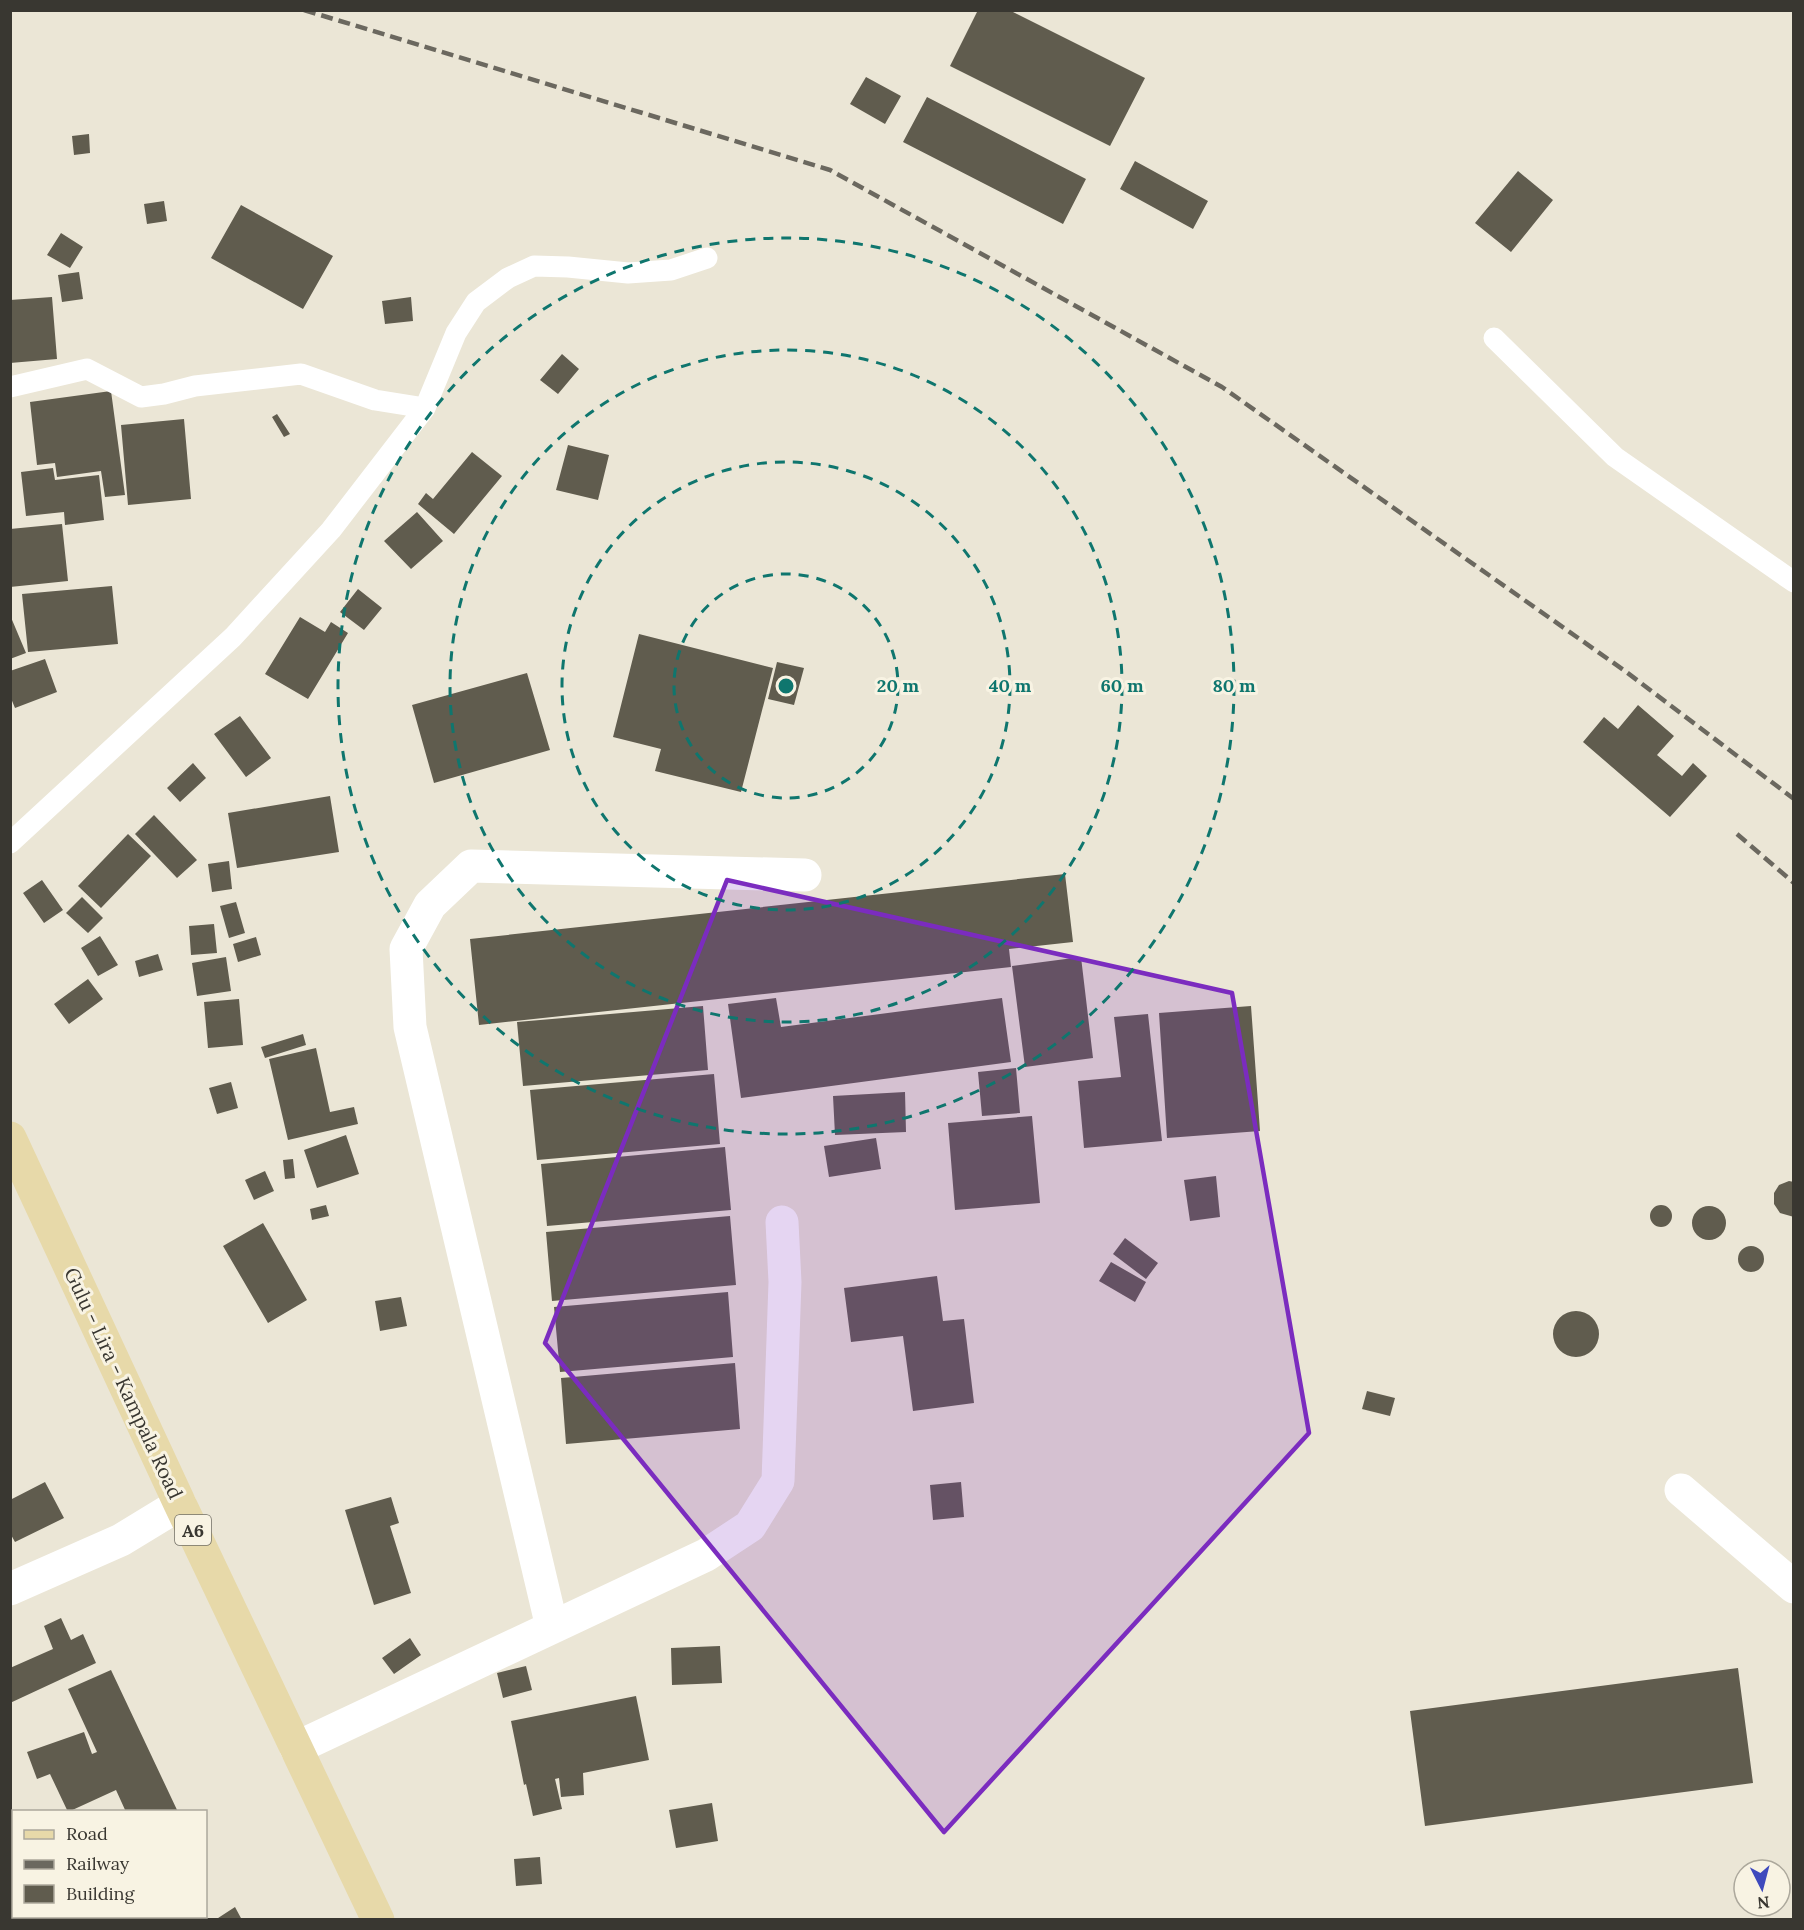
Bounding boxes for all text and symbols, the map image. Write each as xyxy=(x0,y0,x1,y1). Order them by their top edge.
text: 20 m xyxy=(877,674,920,697)
text: 40 m xyxy=(989,674,1032,697)
text: 60 m xyxy=(1100,674,1144,697)
text: 80 m xyxy=(1212,674,1256,697)
centre of rings xyxy=(776,676,796,696)
street label: Gulu - Lira - Kampala Road xyxy=(59,1263,189,1503)
road number: A6 xyxy=(175,1515,211,1545)
legend xyxy=(12,1810,207,1918)
text: Road xyxy=(66,1822,108,1845)
text: Railway xyxy=(66,1852,130,1875)
north arrow xyxy=(1732,1858,1792,1918)
text: Building xyxy=(66,1882,136,1905)
text: N xyxy=(1756,1892,1771,1914)

